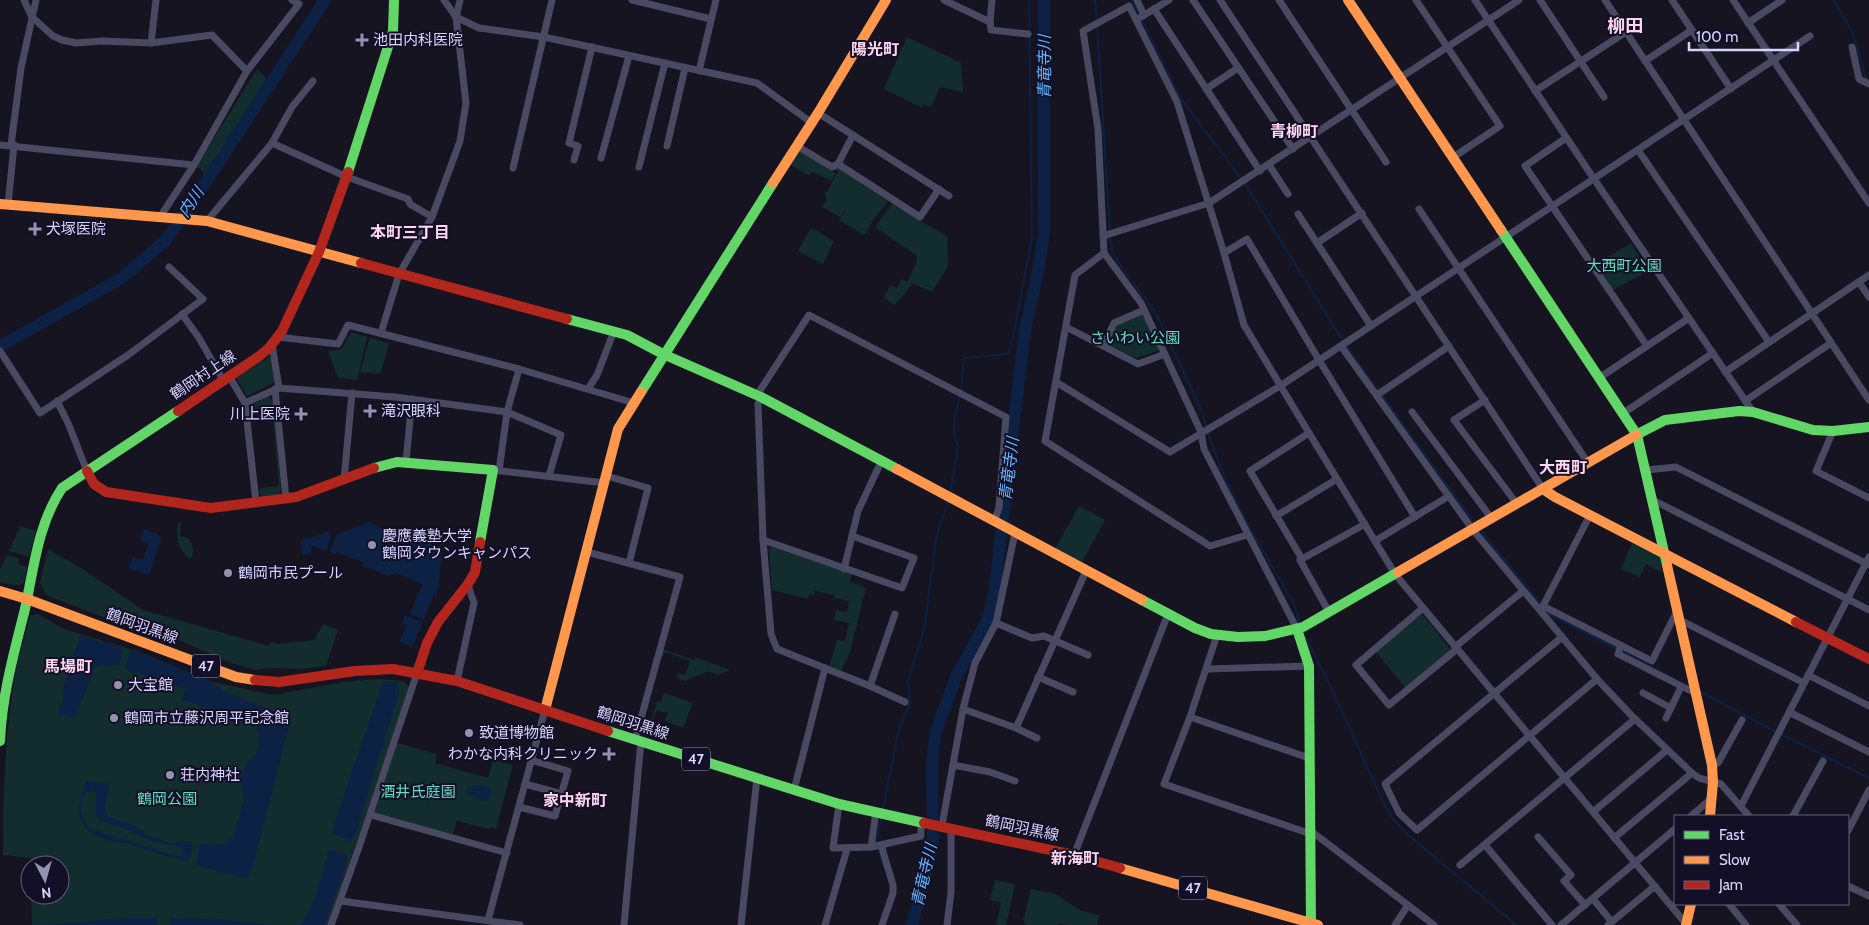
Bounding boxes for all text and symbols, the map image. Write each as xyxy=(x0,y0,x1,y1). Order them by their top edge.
district label: 柳田 xyxy=(1607,15,1643,37)
scale bar xyxy=(1689,20,1798,52)
text: 100 m xyxy=(1696,28,1738,46)
place label: 池田内科医院 xyxy=(373,31,463,49)
marker: 池田内科医院 xyxy=(355,33,369,47)
water label: 青竜寺川 xyxy=(1035,33,1054,99)
district label: 陽光町 xyxy=(851,40,899,59)
district label: 青柳町 xyxy=(1270,122,1318,141)
water label: 内川 xyxy=(174,182,209,221)
place label: 犬塚医院 xyxy=(46,220,106,238)
marker: 犬塚医院 xyxy=(28,222,42,236)
district label: 本町三丁目 xyxy=(370,223,450,242)
park label: 大西町公園 xyxy=(1586,257,1662,275)
park label: さいわい公園 xyxy=(1090,329,1180,347)
street label: 鶴岡村上線 xyxy=(167,347,239,403)
place label: 滝沢眼科 xyxy=(381,402,441,420)
marker: 滝沢眼科 xyxy=(363,404,377,418)
place label: 川上医院 xyxy=(230,405,290,423)
marker: 川上医院 xyxy=(294,407,308,421)
water label: 青竜寺川 xyxy=(996,434,1023,502)
district label: 大西町 xyxy=(1539,458,1587,477)
place label: 慶應義塾大学 鶴岡タウンキャンパス xyxy=(382,527,532,562)
marker: 慶應義塾大学 鶴岡タウンキャンパス xyxy=(366,539,378,551)
place label: 鶴岡市民プール xyxy=(238,564,343,582)
marker: 鶴岡市民プール xyxy=(222,567,234,579)
street label: 鶴岡羽黒線 xyxy=(104,605,180,647)
road number: 47 xyxy=(192,654,220,678)
district label: 馬場町 xyxy=(44,657,92,676)
place label: 大宝館 xyxy=(128,676,173,694)
marker: 大宝館 xyxy=(112,679,124,691)
street label: 鶴岡羽黒線 xyxy=(595,703,671,743)
place label: 鶴岡市立藤沢周平記念館 xyxy=(124,709,289,727)
marker: 鶴岡市立藤沢周平記念館 xyxy=(108,712,120,724)
place label: 致道博物館 xyxy=(479,724,554,742)
marker: 致道博物館 xyxy=(463,727,475,739)
place label: わかな内科クリニック xyxy=(448,745,598,763)
marker: わかな内科クリニック xyxy=(602,747,616,761)
road number: 47 xyxy=(682,748,710,771)
place label: 荘内神社 xyxy=(180,766,240,784)
marker: 荘内神社 xyxy=(164,769,176,781)
park label: 酒井氏庭園 xyxy=(380,783,456,801)
park label: 鶴岡公園 xyxy=(137,790,197,808)
district label: 家中新町 xyxy=(543,791,607,810)
street label: 鶴岡羽黒線 xyxy=(983,811,1061,845)
legend xyxy=(1674,815,1849,905)
text: Fast xyxy=(1719,826,1744,844)
water label: 青竜寺川 xyxy=(908,840,941,908)
district label: 新海町 xyxy=(1051,849,1099,868)
text: Slow xyxy=(1719,851,1750,869)
north arrow xyxy=(20,855,70,905)
road number: 47 xyxy=(1179,876,1207,900)
text: Jam xyxy=(1718,876,1743,894)
text: N xyxy=(40,883,52,902)

